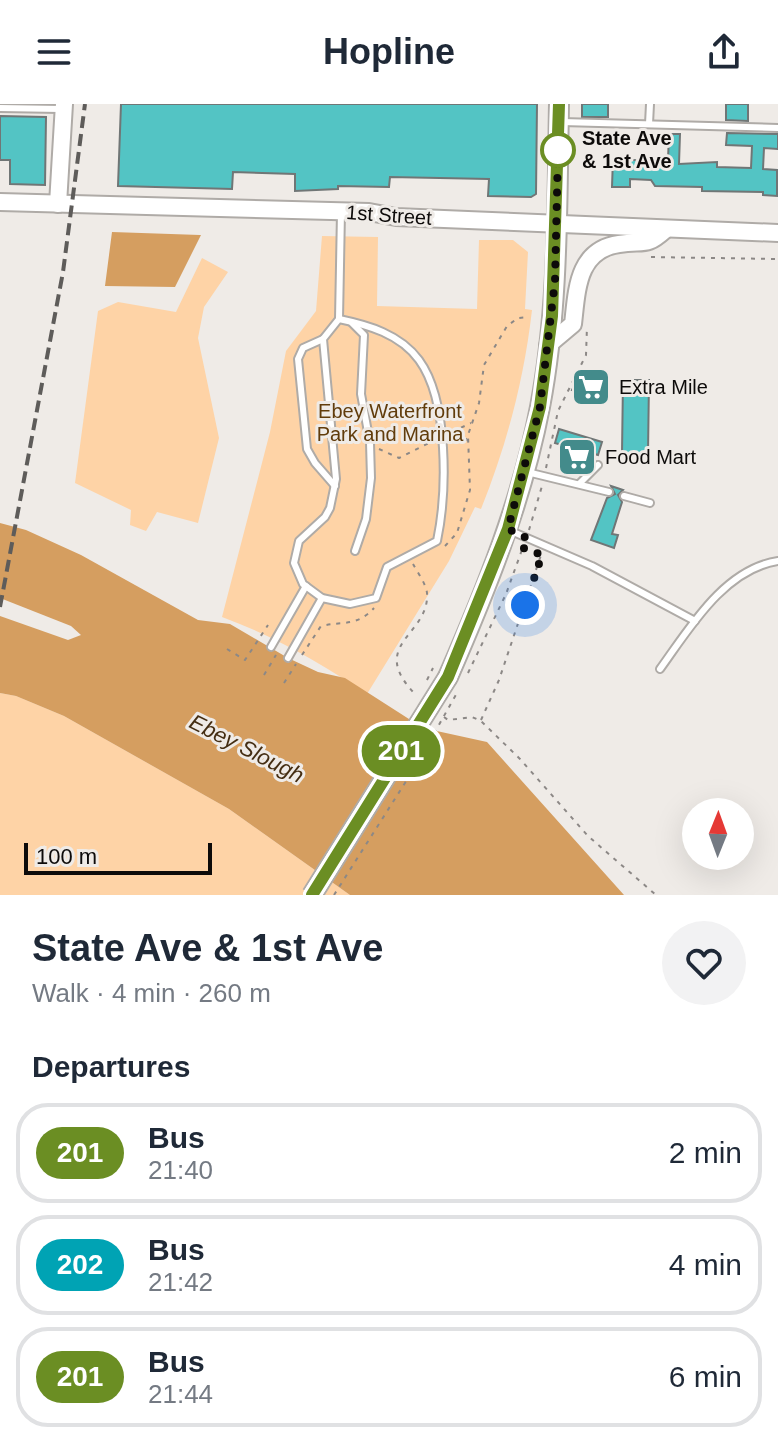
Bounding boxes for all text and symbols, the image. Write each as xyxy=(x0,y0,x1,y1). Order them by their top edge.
icon: menu xyxy=(32,30,76,74)
icon: share xyxy=(702,30,746,74)
text: Hopline xyxy=(323,31,455,72)
place label: State Ave & 1st Ave xyxy=(582,127,672,172)
marker: State Ave & 1st Ave xyxy=(541,133,575,167)
street label: 1st Street xyxy=(346,201,433,229)
supermarket icon: Extra Mile xyxy=(570,366,612,408)
place label: Extra Mile xyxy=(619,376,708,398)
park label: Ebey Waterfront Park and Marina xyxy=(317,400,464,445)
supermarket icon: Food Mart xyxy=(556,436,598,478)
place label: Food Mart xyxy=(605,446,697,468)
your location xyxy=(505,585,545,625)
water label: Ebey Slough xyxy=(186,709,308,788)
line badge: 201 xyxy=(355,725,447,777)
text: 201 xyxy=(378,735,424,766)
north arrow xyxy=(682,798,754,870)
map controls xyxy=(682,798,754,870)
scale bar xyxy=(24,839,212,875)
text: 100 m xyxy=(36,844,97,869)
button: heart xyxy=(662,921,746,1005)
text: State Ave & 1st Ave xyxy=(32,927,383,969)
text: Walk · 4 min · 260 m xyxy=(32,978,271,1008)
text: Departures xyxy=(32,1050,190,1083)
text: Bus xyxy=(148,1121,205,1154)
text: 2 min xyxy=(669,1136,742,1169)
text: 201 xyxy=(57,1137,103,1168)
text: 21:40 xyxy=(148,1155,213,1185)
text: Bus xyxy=(148,1233,205,1266)
text: 4 min xyxy=(669,1248,742,1281)
text: 202 xyxy=(57,1249,103,1280)
text: 21:42 xyxy=(148,1267,213,1297)
text: Bus xyxy=(148,1345,205,1378)
text: 6 min xyxy=(669,1360,742,1393)
text: 201 xyxy=(57,1361,103,1392)
text: 21:44 xyxy=(148,1379,213,1409)

